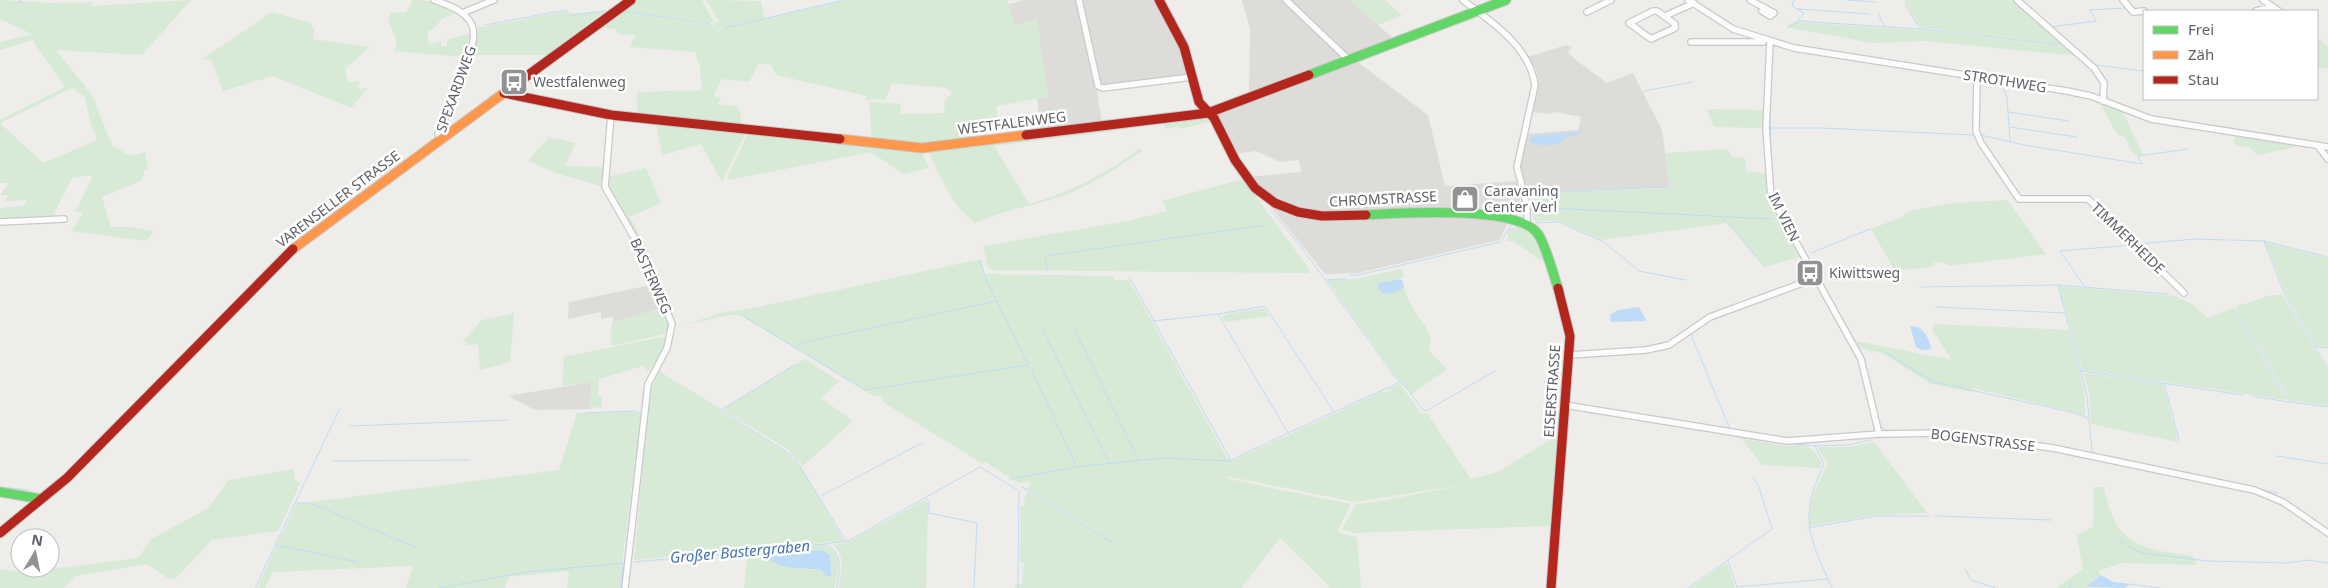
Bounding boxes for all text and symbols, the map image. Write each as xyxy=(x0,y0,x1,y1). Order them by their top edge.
legend xyxy=(2143,10,2318,100)
text: Frei xyxy=(2188,19,2214,39)
street label: SPEXARDWEG xyxy=(431,43,480,135)
text: Zäh xyxy=(2188,44,2214,64)
street label: STROTHWEG xyxy=(1962,65,2048,96)
bus stop icon: Westfalenweg xyxy=(499,67,529,97)
text: Stau xyxy=(2188,69,2219,89)
place label: Westfalenweg xyxy=(533,72,626,91)
street label: WESTFALENWEG xyxy=(957,106,1067,139)
street label: VARENSELLER STRASSE xyxy=(272,146,404,251)
place label: Caravaning Center Verl xyxy=(1484,181,1559,216)
shop icon: Caravaning Center Verl xyxy=(1450,184,1480,214)
street label: CHROMSTRASSE xyxy=(1329,186,1437,211)
street label: IM VIEN xyxy=(1764,189,1805,245)
street label: TIMMERHEIDE xyxy=(2087,198,2169,278)
street label: BASTERWEG xyxy=(626,235,677,317)
bus stop icon: Kiwittsweg xyxy=(1795,258,1825,288)
place label: Kiwittsweg xyxy=(1829,263,1900,282)
street label: EISERSTRASSE xyxy=(1539,344,1564,438)
street label: BOGENSTRASSE xyxy=(1930,424,2036,455)
north arrow xyxy=(10,528,60,578)
text: N xyxy=(30,529,45,550)
water label: Großer Bastergraben xyxy=(669,535,811,567)

